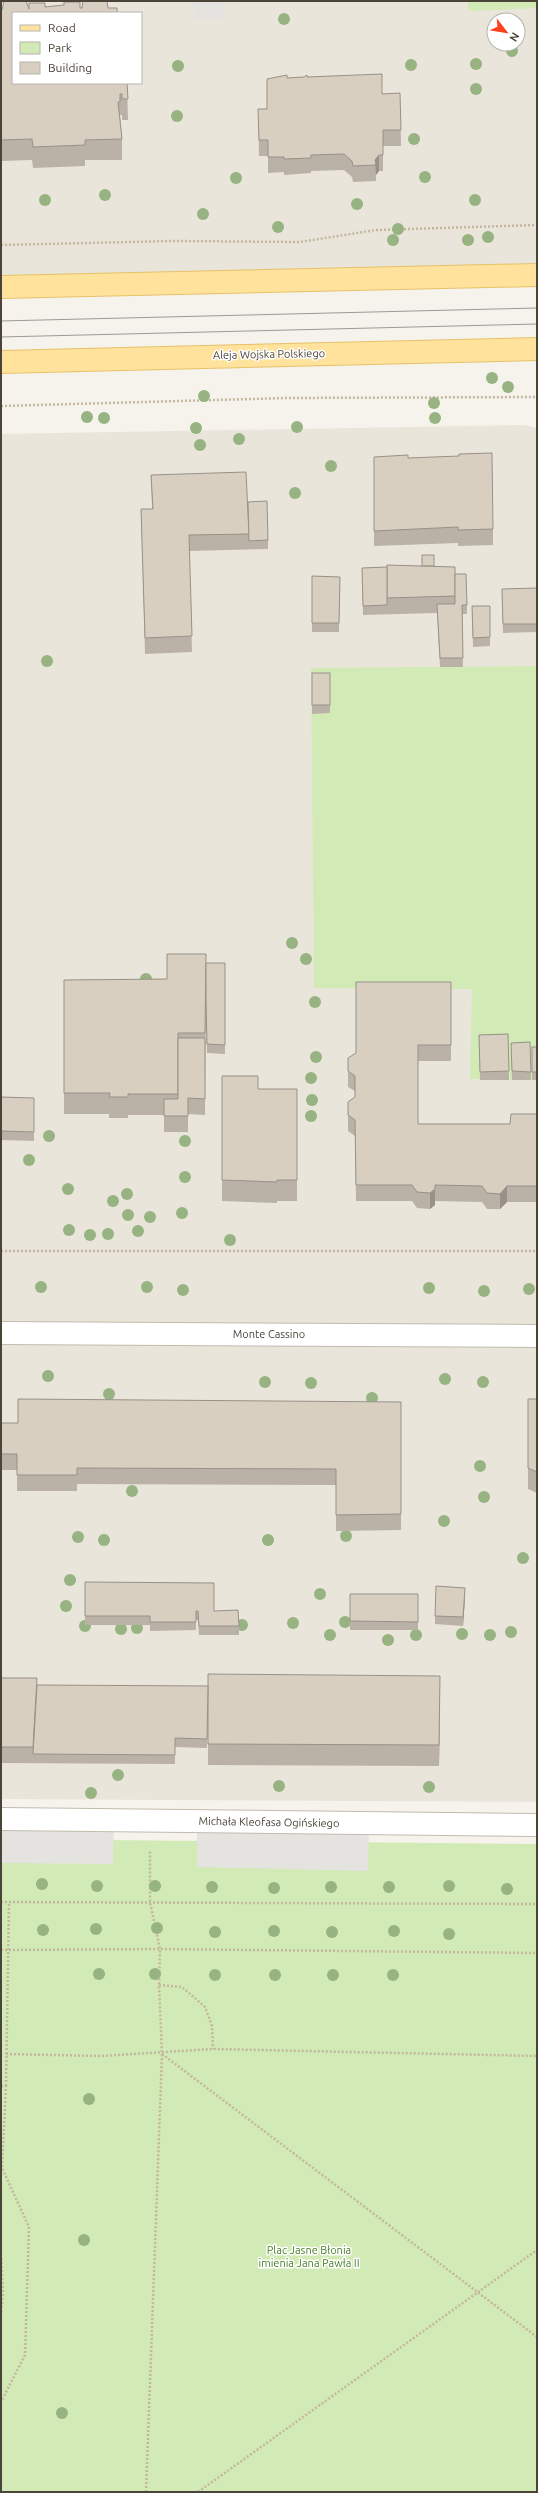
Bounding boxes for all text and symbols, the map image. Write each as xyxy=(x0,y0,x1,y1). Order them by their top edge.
legend xyxy=(12,12,142,84)
north arrow xyxy=(486,12,526,52)
text: Road xyxy=(48,21,76,34)
text: N xyxy=(507,31,522,44)
text: Park xyxy=(48,41,72,54)
text: Building xyxy=(48,61,92,74)
street label: Aleja Wojska Polskiego xyxy=(213,347,325,361)
street label: Monte Cassino xyxy=(233,1328,305,1340)
street label: Michała Kleofasa Ogińskiego xyxy=(198,1815,340,1829)
park label: Plac Jasne Błonia imienia Jana Pawła II xyxy=(259,2244,359,2269)

